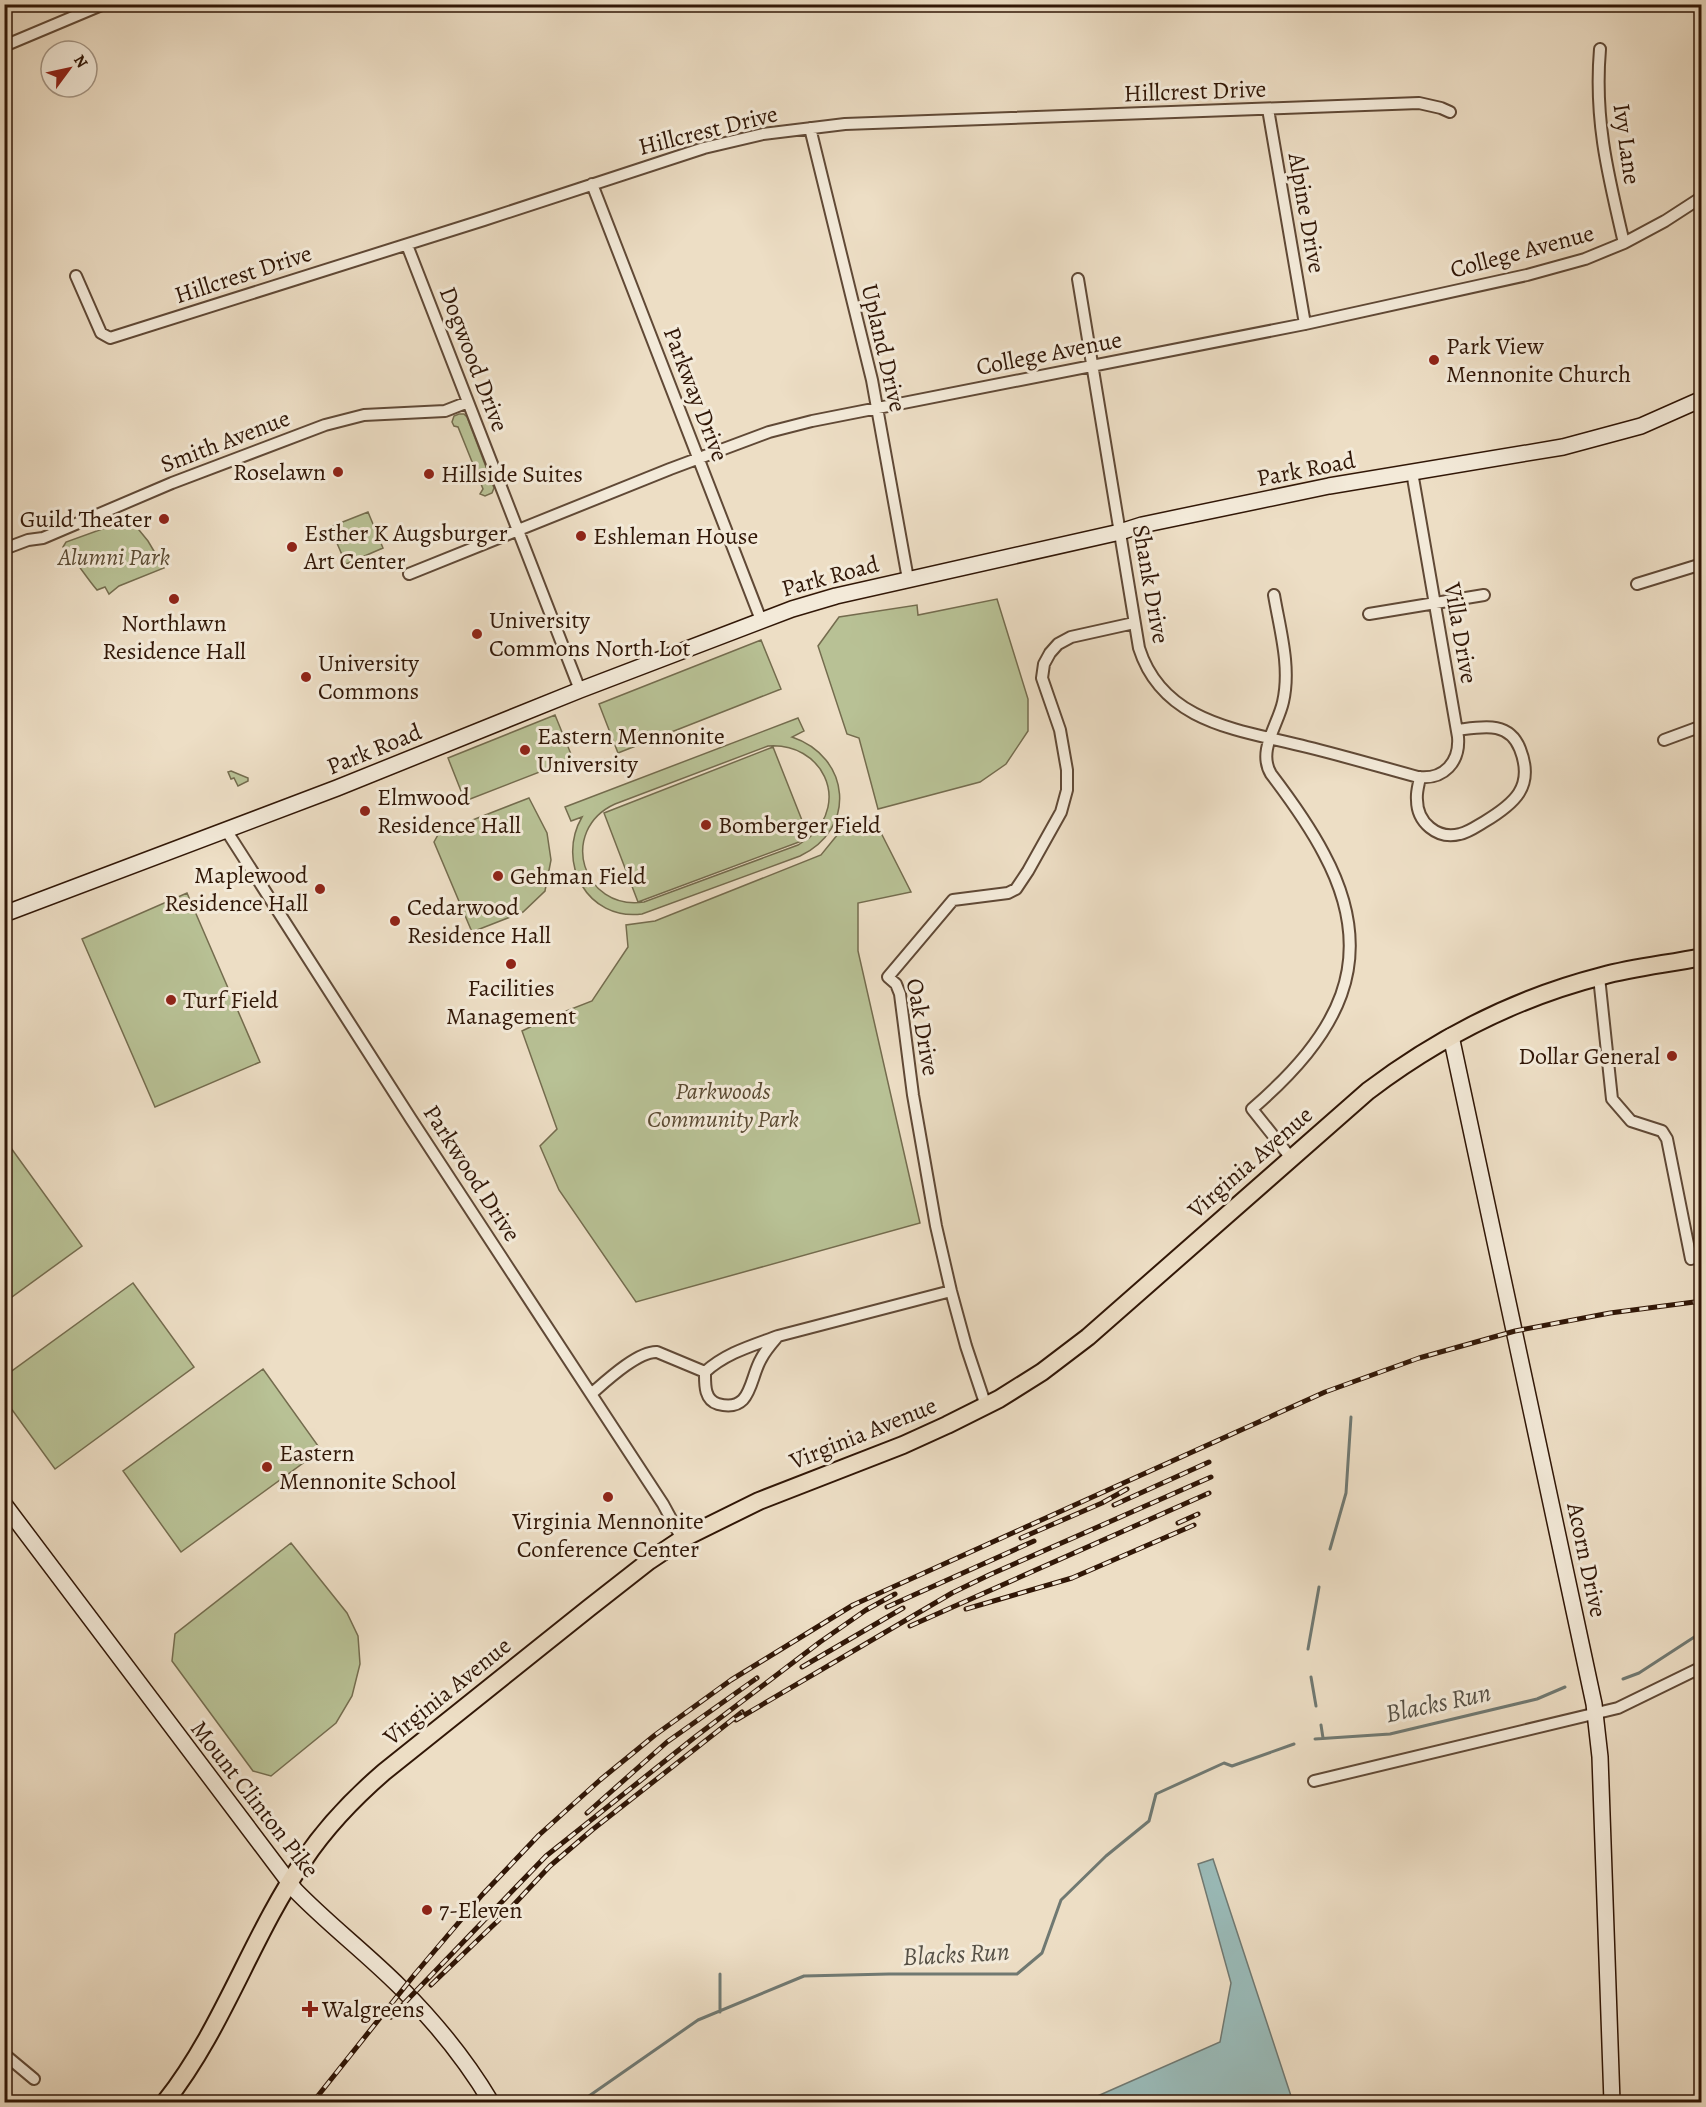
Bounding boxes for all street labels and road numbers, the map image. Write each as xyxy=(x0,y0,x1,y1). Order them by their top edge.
street label: Hillcrest Drive xyxy=(1123,73,1267,109)
street label: Hillcrest Drive xyxy=(635,97,781,163)
street label: Ivy Lane xyxy=(1605,101,1649,187)
street label: Alpine Drive xyxy=(1281,149,1333,276)
street label: College Avenue xyxy=(1447,216,1597,286)
street label: Hillcrest Drive xyxy=(170,237,316,311)
street label: Upland Drive xyxy=(854,281,914,415)
street label: Dogwood Drive xyxy=(432,282,516,436)
street label: Parkway Drive xyxy=(656,322,736,466)
street label: College Avenue xyxy=(973,323,1125,383)
street label: Smith Avenue xyxy=(156,402,294,480)
street label: Park Road xyxy=(1254,444,1358,494)
street label: Shank Drive xyxy=(1125,522,1177,646)
street label: Park Road xyxy=(778,548,882,604)
street label: Villa Drive xyxy=(1436,579,1486,686)
street label: Park Road xyxy=(322,715,426,783)
street label: Oak Drive xyxy=(899,976,947,1078)
street label: Parkwood Drive xyxy=(416,1098,528,1248)
street label: Virginia Avenue xyxy=(1180,1099,1319,1226)
street label: Virginia Avenue xyxy=(784,1389,941,1477)
street label: Acorn Drive xyxy=(1559,1499,1615,1620)
street label: Virginia Avenue xyxy=(376,1630,518,1753)
street label: Mount Clinton Pike xyxy=(184,1714,326,1884)

